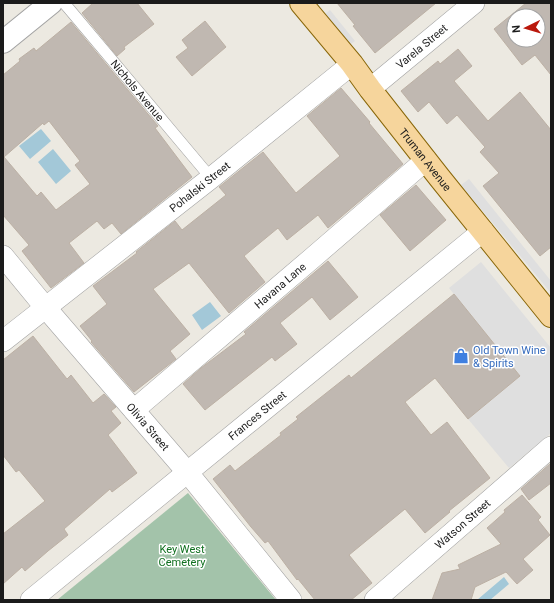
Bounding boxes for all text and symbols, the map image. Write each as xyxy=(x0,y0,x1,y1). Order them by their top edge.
north arrow xyxy=(506,8,546,48)
street label: Varela Street xyxy=(394,21,451,72)
text: N xyxy=(510,24,523,33)
street label: Nichols Avenue xyxy=(108,57,166,124)
street label: Truman Avenue xyxy=(396,126,454,194)
street label: Pohalski Street xyxy=(167,159,233,215)
street label: Havana Lane xyxy=(252,260,309,311)
place label: Old Town Wine & Spirits xyxy=(473,344,546,370)
shop icon: Old Town Wine & Spirits xyxy=(452,347,470,365)
street label: Frances Street xyxy=(226,388,289,443)
street label: Olivia Street xyxy=(124,400,172,454)
street label: Watson Street xyxy=(433,496,493,552)
park label: Key West Cemetery xyxy=(159,543,206,569)

